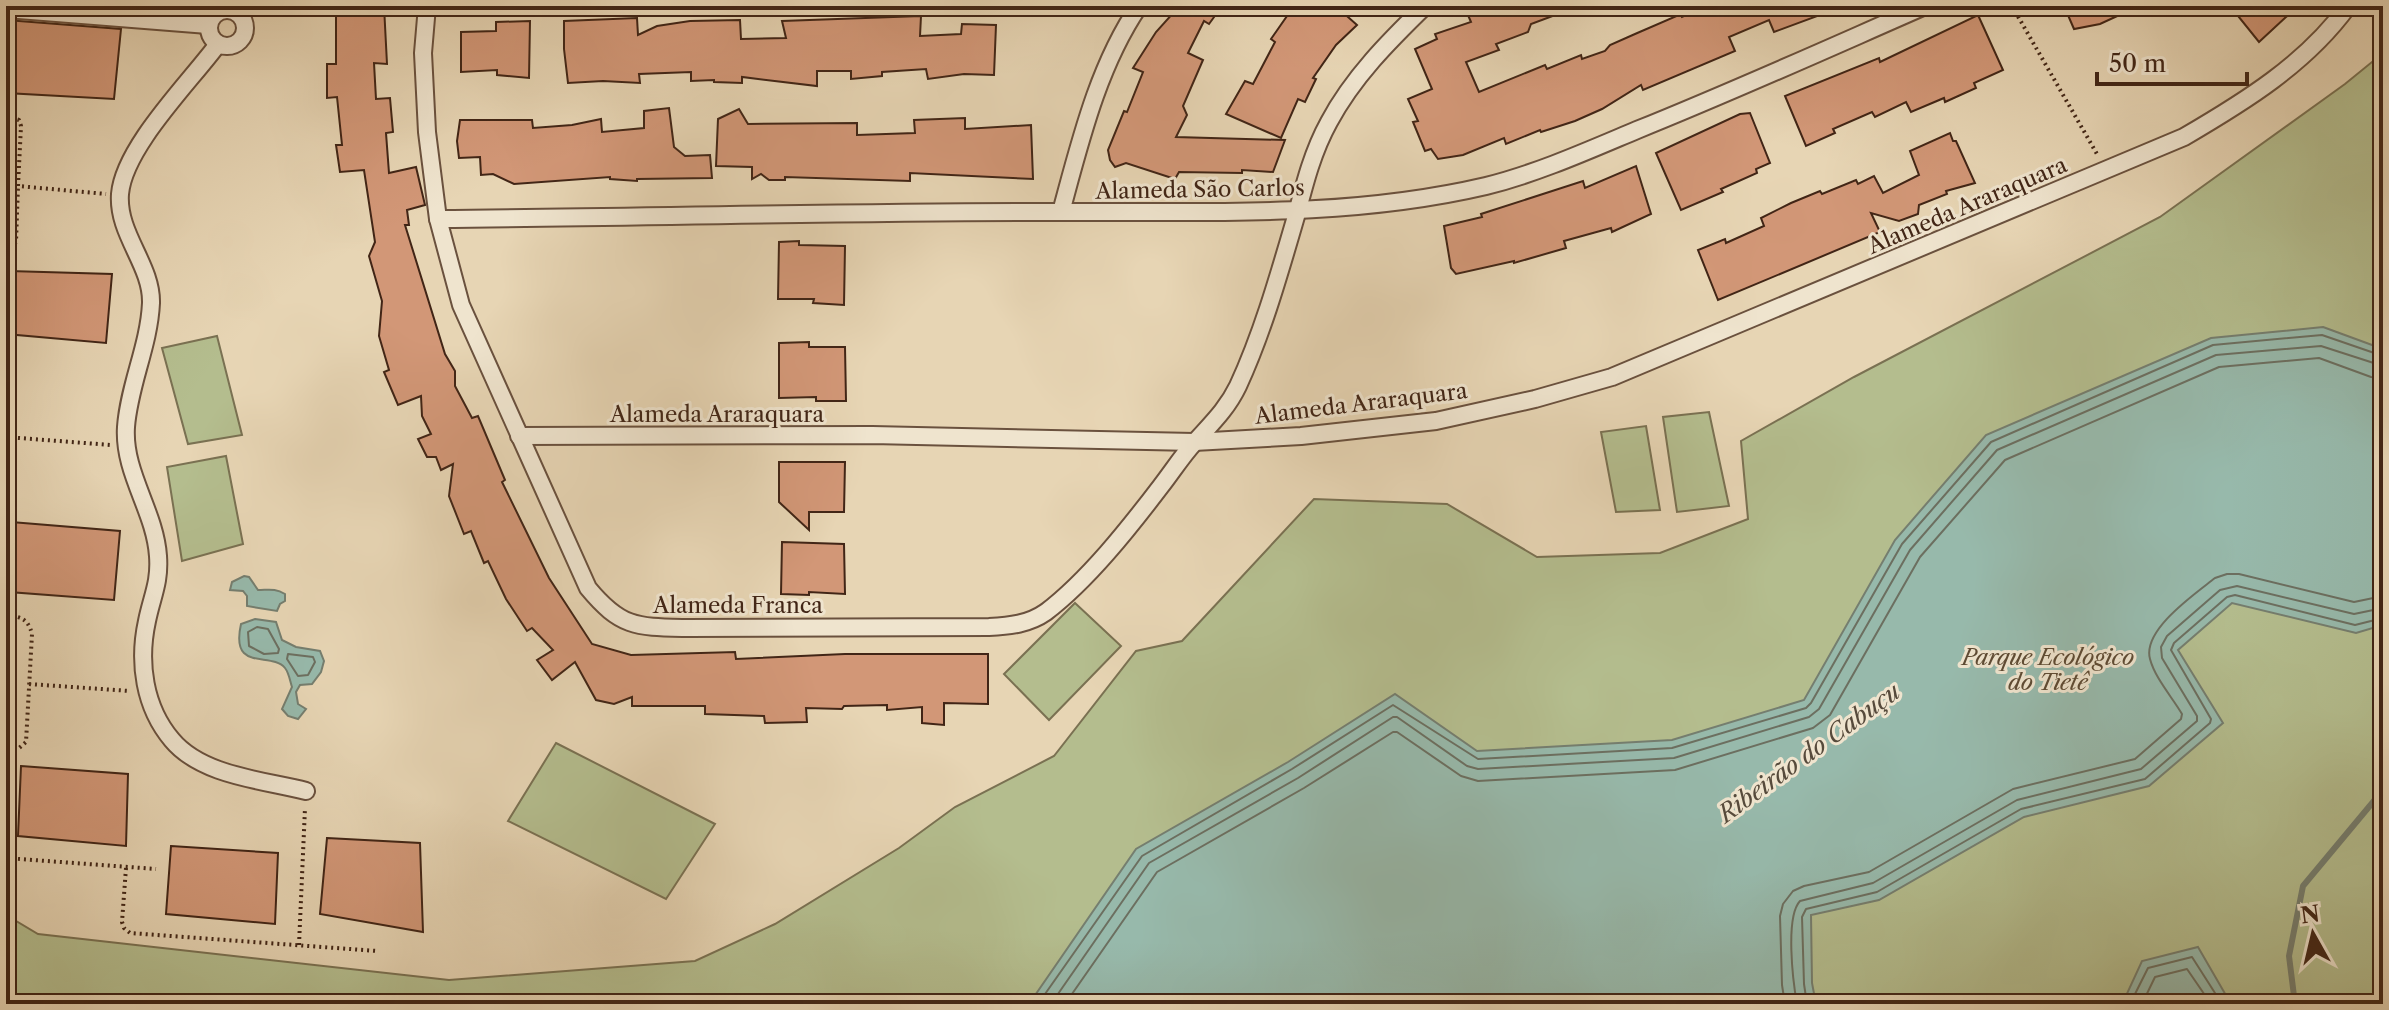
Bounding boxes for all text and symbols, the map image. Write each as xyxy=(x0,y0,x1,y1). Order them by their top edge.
scale bar xyxy=(2097,36,2247,86)
text: 50 m xyxy=(2109,49,2166,78)
street label: Alameda Araraquara xyxy=(1862,151,2071,260)
street label: Alameda São Carlos xyxy=(1094,174,1305,205)
street label: Alameda Araraquara xyxy=(1252,377,1469,430)
street label: Alameda Araraquara xyxy=(609,401,824,428)
street label: Alameda Franca xyxy=(652,592,823,619)
park label: Parque Ecológico do Tietê xyxy=(1960,644,2134,696)
water label: Ribeirão do Cabuçu xyxy=(1711,676,1906,829)
north arrow xyxy=(2273,894,2353,974)
text: N xyxy=(2299,900,2322,929)

